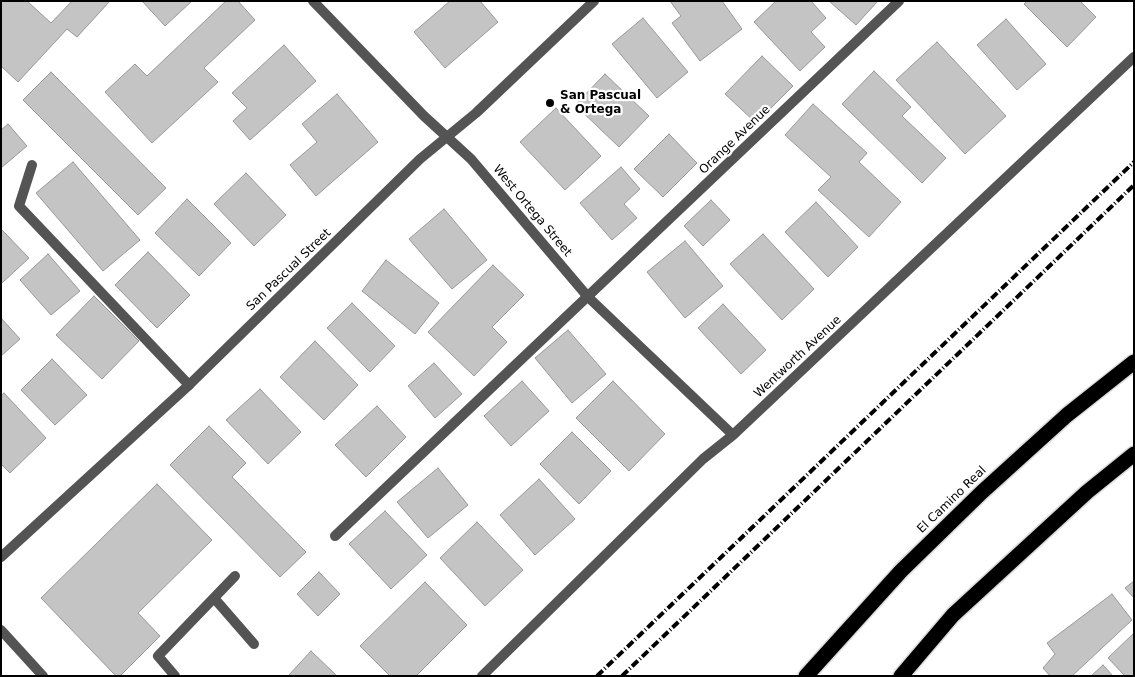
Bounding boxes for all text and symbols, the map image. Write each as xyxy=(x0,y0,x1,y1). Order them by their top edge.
place label: San Pascual & Ortega xyxy=(560,89,641,117)
marker: San Pascual & Ortega xyxy=(544,97,556,109)
street label: Orange Avenue xyxy=(697,103,773,177)
street label: West Ortega Street xyxy=(490,162,574,260)
street label: San Pascual Street xyxy=(244,226,334,314)
street label: Wentworth Avenue xyxy=(752,313,844,401)
street label: El Camino Real xyxy=(915,464,989,536)

